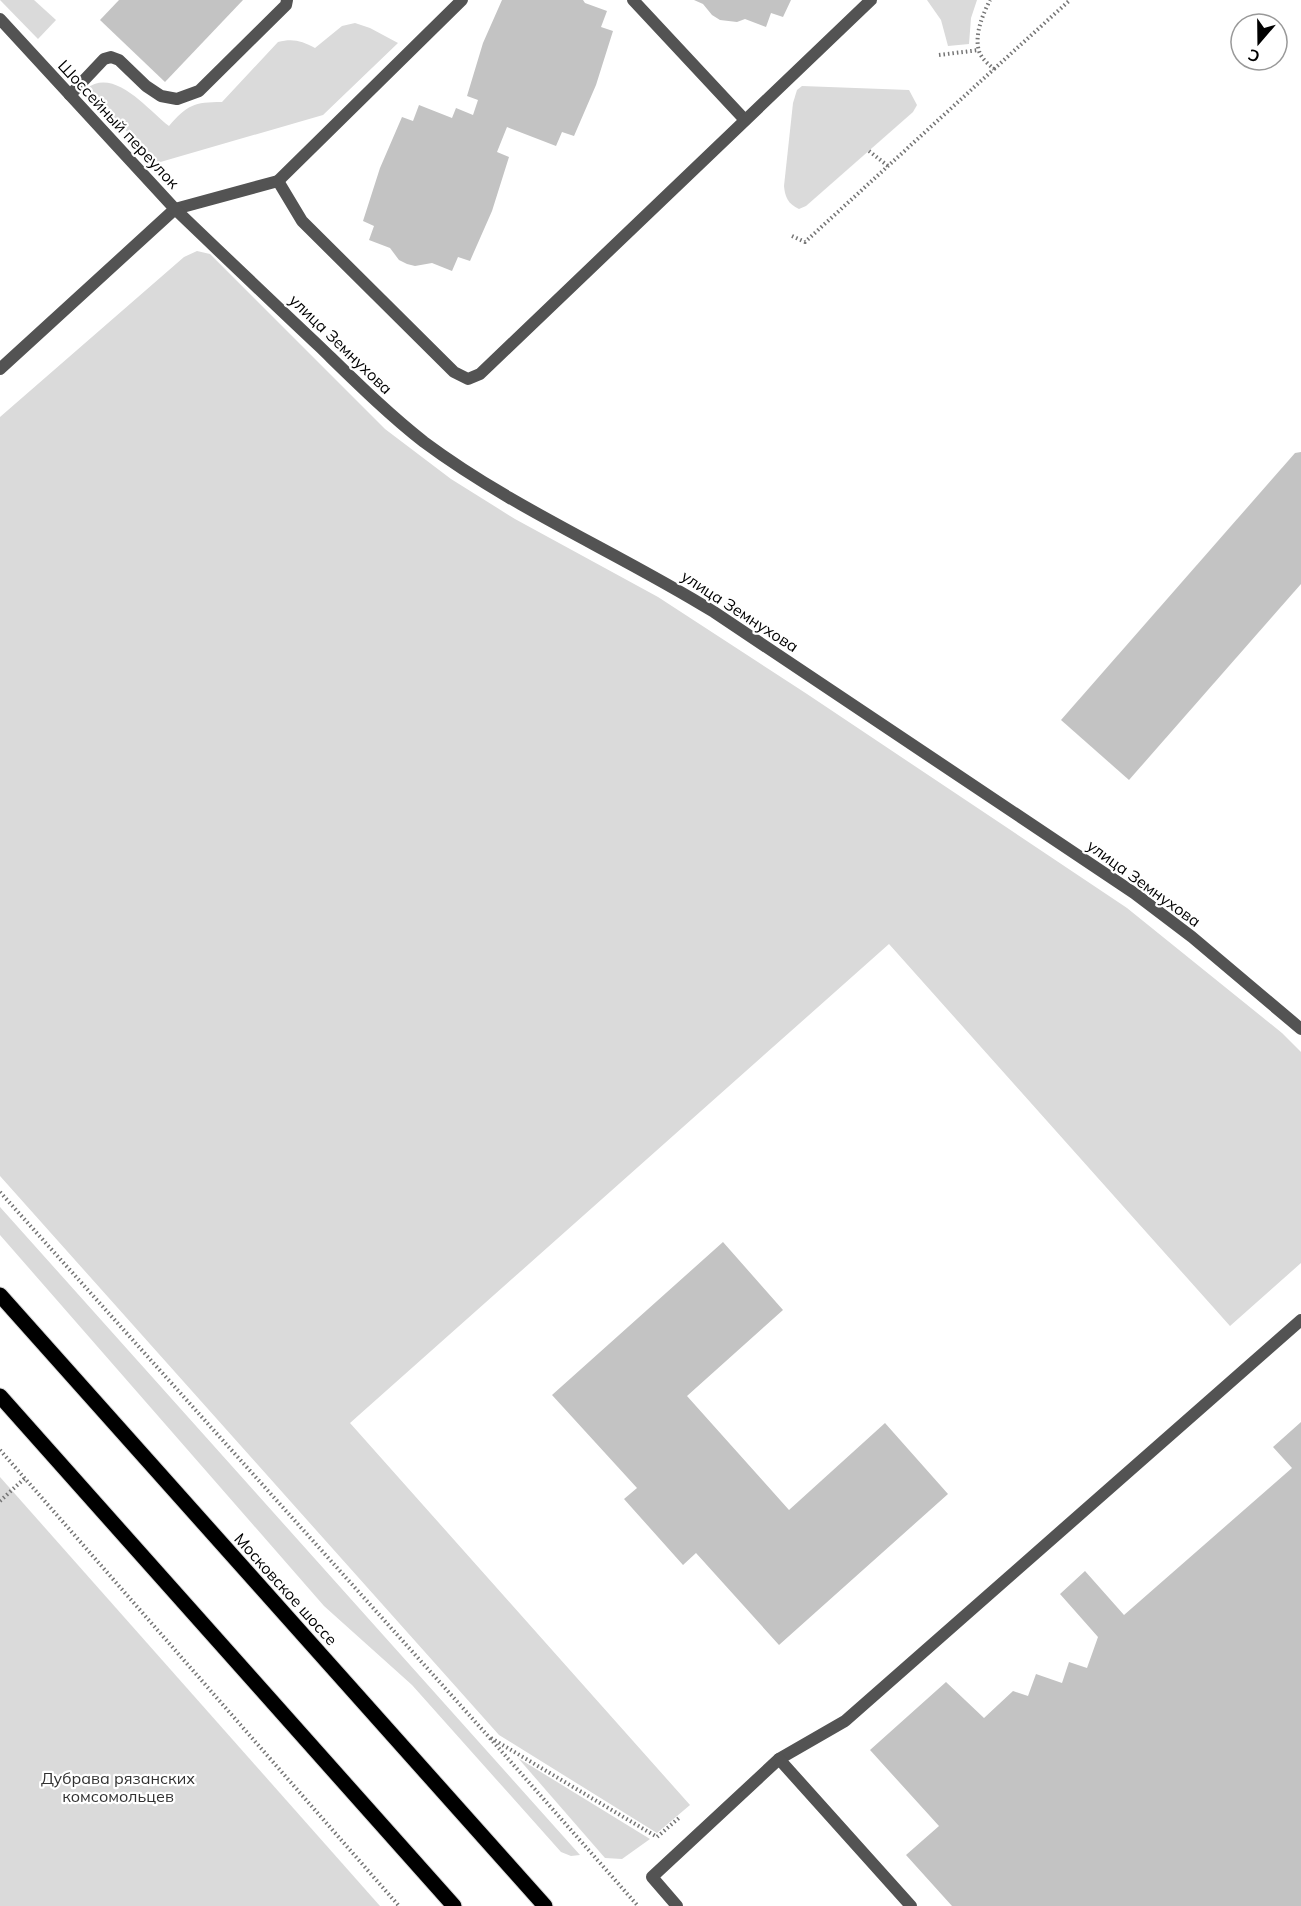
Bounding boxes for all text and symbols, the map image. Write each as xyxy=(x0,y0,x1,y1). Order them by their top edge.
north arrow xyxy=(1229,12,1289,72)
text: С xyxy=(1245,45,1262,67)
street label: Шоссейный переулок xyxy=(54,55,184,193)
street label: улица Земнухова xyxy=(285,290,397,398)
street label: улица Земнухова xyxy=(678,566,802,656)
street label: улица Земнухова xyxy=(1083,835,1205,931)
street label: Московское шоссе xyxy=(230,1529,342,1649)
park label: Дубрава рязанских комсомольцев xyxy=(41,1768,195,1806)

